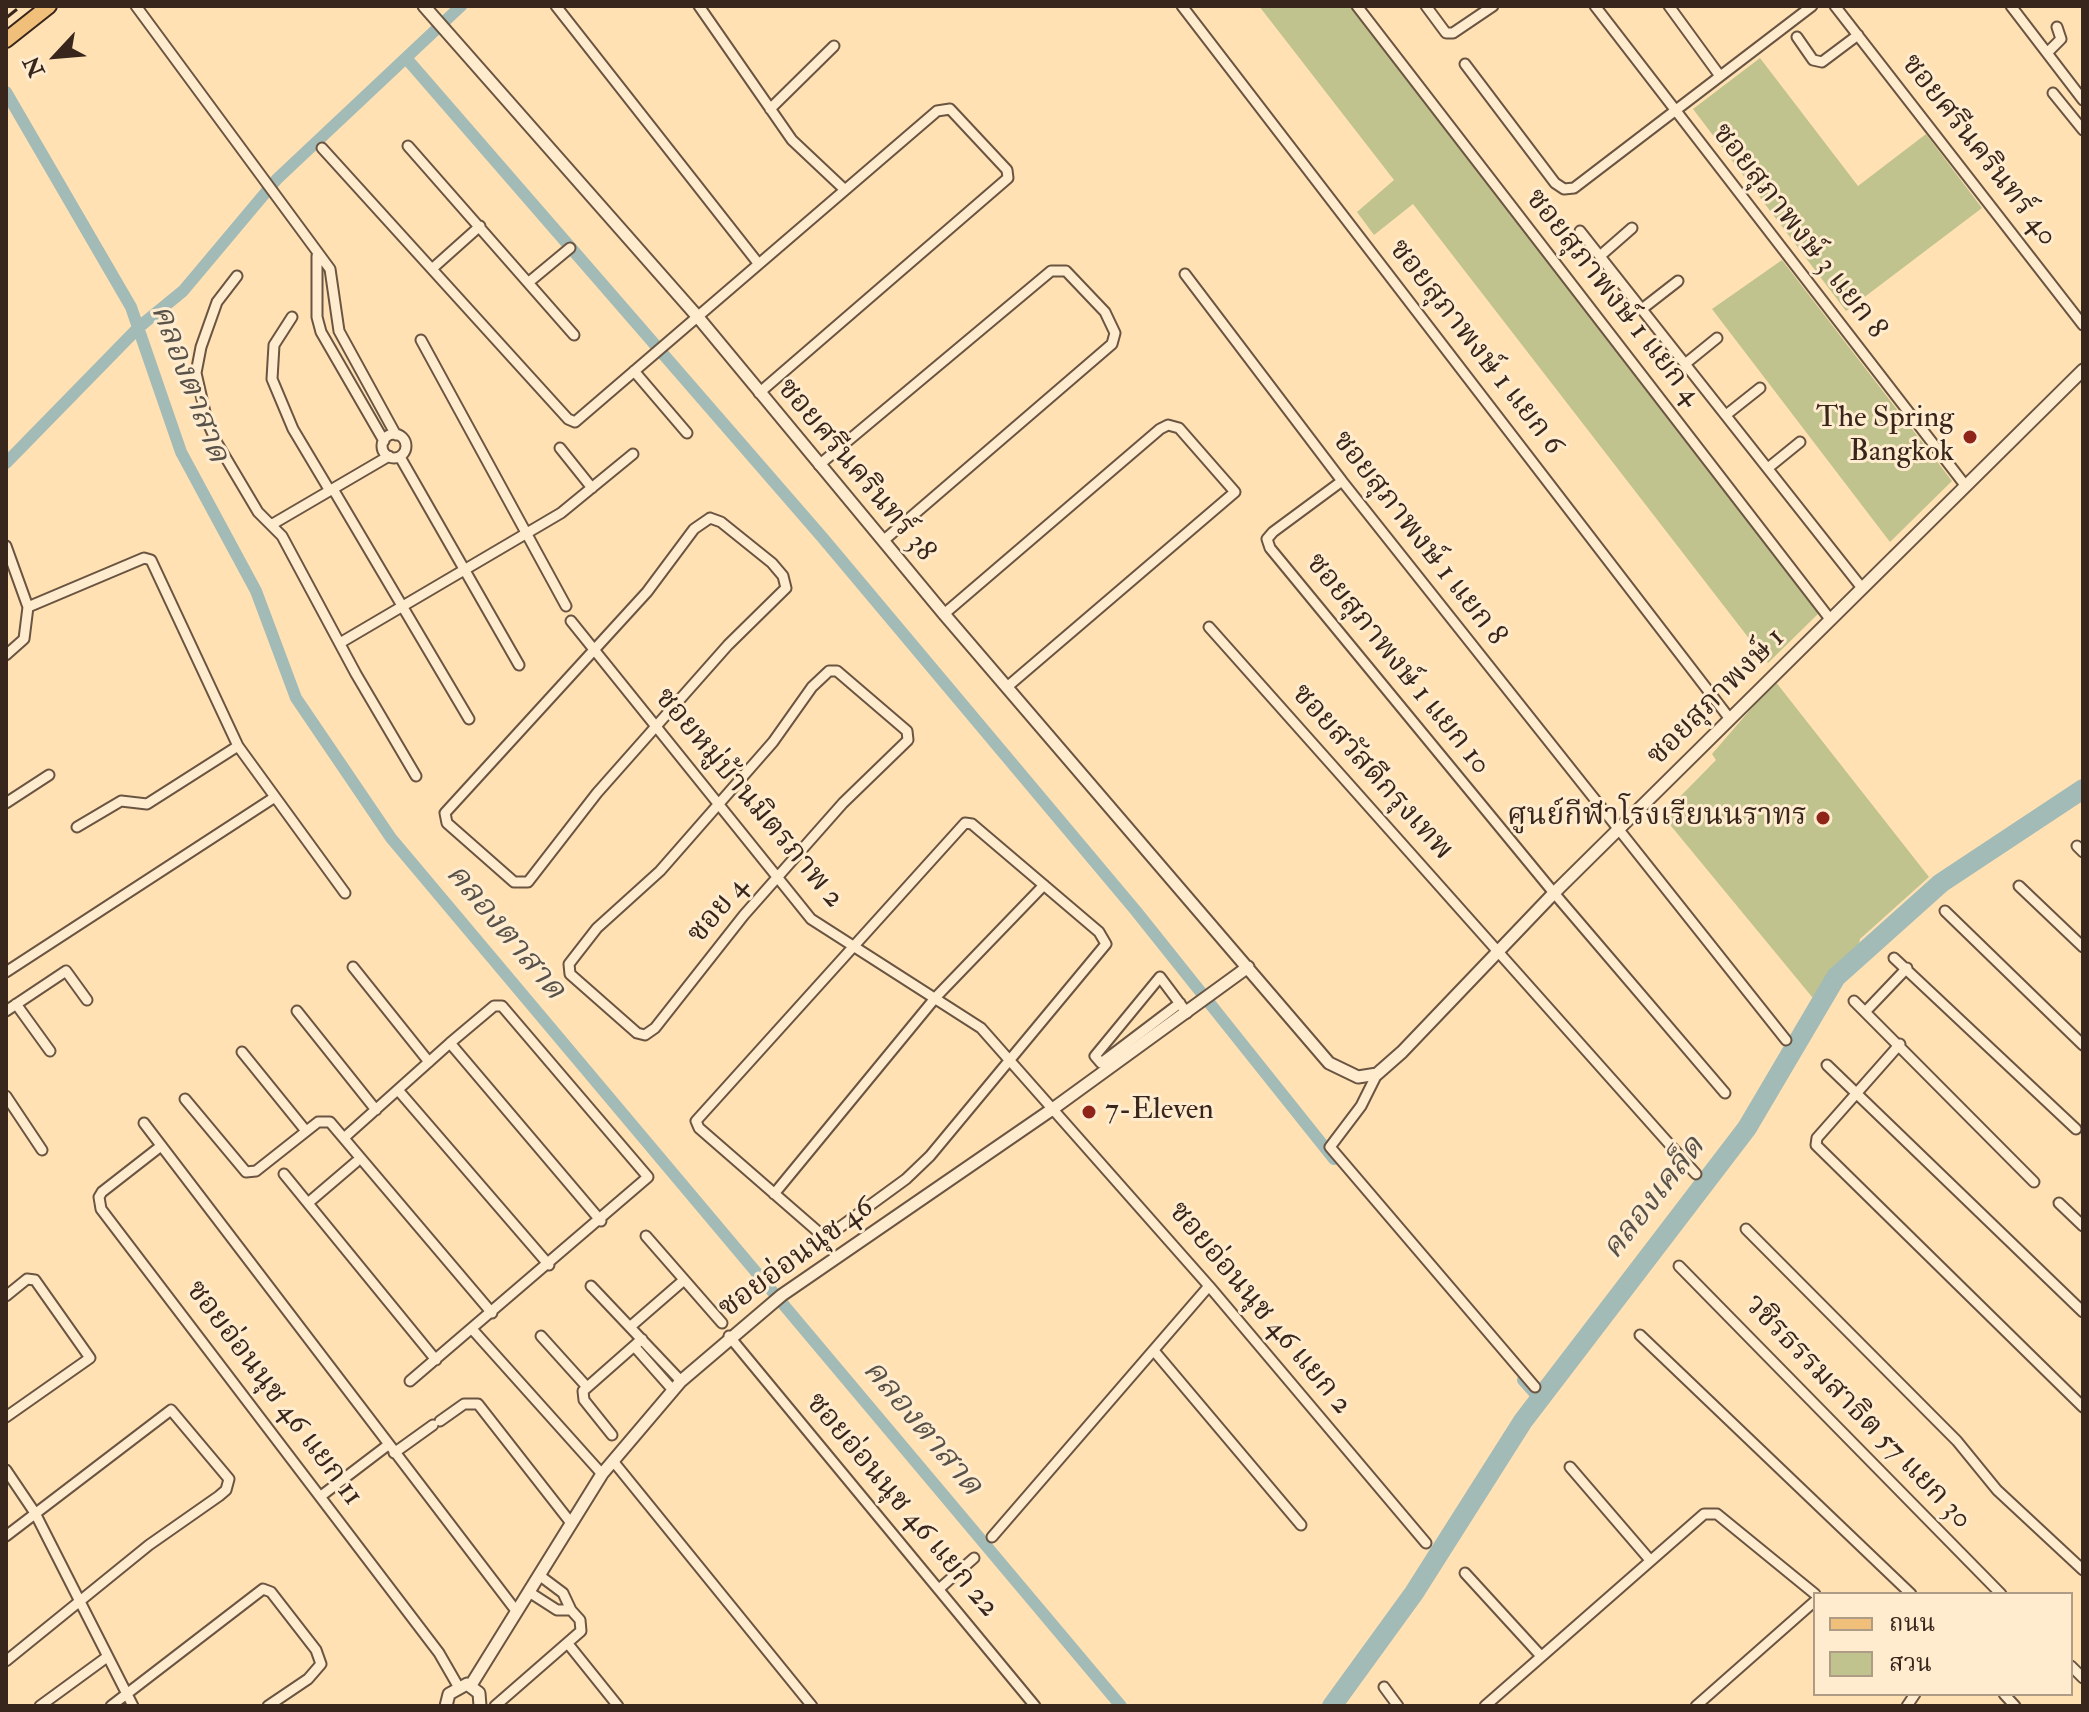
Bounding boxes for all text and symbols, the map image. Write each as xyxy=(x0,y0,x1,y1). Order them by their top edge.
north arrow xyxy=(16,16,96,96)
street label: ซอยศรีนครินทร์ 40 xyxy=(1892,48,2064,254)
text: N xyxy=(18,52,51,82)
street label: ซอยสุภาพงษ์ 3 แยก 8 xyxy=(1703,117,1893,347)
street label: ซอยสุภาพงษ์ 1 แยก 4 xyxy=(1516,183,1708,413)
street label: ซอยสุภาพงษ์ 1 แยก 6 xyxy=(1380,233,1570,463)
water label: คลองตาสาด xyxy=(140,300,236,468)
street label: ซอยศรีนครินทร์ 38 xyxy=(768,372,942,570)
place label: The Spring Bangkok xyxy=(1816,402,1954,472)
street label: ซอยสุภาพงษ์ 1 แยก 8 xyxy=(1323,424,1513,654)
marker: The Spring Bangkok xyxy=(1961,428,1979,446)
street label: ซอยสุภาพงษ์ 1 แยก 10 xyxy=(1297,547,1497,783)
street label: ซอยสุภาพงษ์ 1 xyxy=(1640,621,1794,775)
street label: ซอยสวัสดีกรุงเทพ xyxy=(1282,677,1460,869)
street label: ซอยหมู่บ้านมิตรภาพ 2 xyxy=(645,682,851,916)
place label: ศูนย์กีฬาโรงเรียนนราทร xyxy=(1507,800,1807,836)
marker: ศูนย์กีฬาโรงเรียนนราทร xyxy=(1814,809,1832,827)
water label: คลองตาสาด xyxy=(436,857,572,1009)
street label: ซอย 4 xyxy=(681,870,757,952)
place label: 7-Eleven xyxy=(1105,1094,1214,1130)
marker: 7-Eleven xyxy=(1080,1103,1098,1121)
water label: คลองเคล็ด xyxy=(1595,1130,1715,1268)
street label: ซอยอ่อนนุช 46 xyxy=(712,1191,882,1327)
street label: ซอยอ่อนนุช 46 แยก 2 xyxy=(1160,1195,1358,1423)
street label: ซอยอ่อนนุช 46 แยก 11 xyxy=(177,1274,369,1514)
street label: วชิรธรรมสาธิต 57 แยก 30 xyxy=(1736,1288,1978,1538)
water label: คลองตาสาด xyxy=(853,1353,989,1505)
street label: ซอยอ่อนนุช 46 แยก 22 xyxy=(797,1386,1005,1626)
legend xyxy=(1813,1592,2073,1696)
text: ถนน xyxy=(1889,1608,1935,1639)
text: สวน xyxy=(1889,1648,1932,1679)

